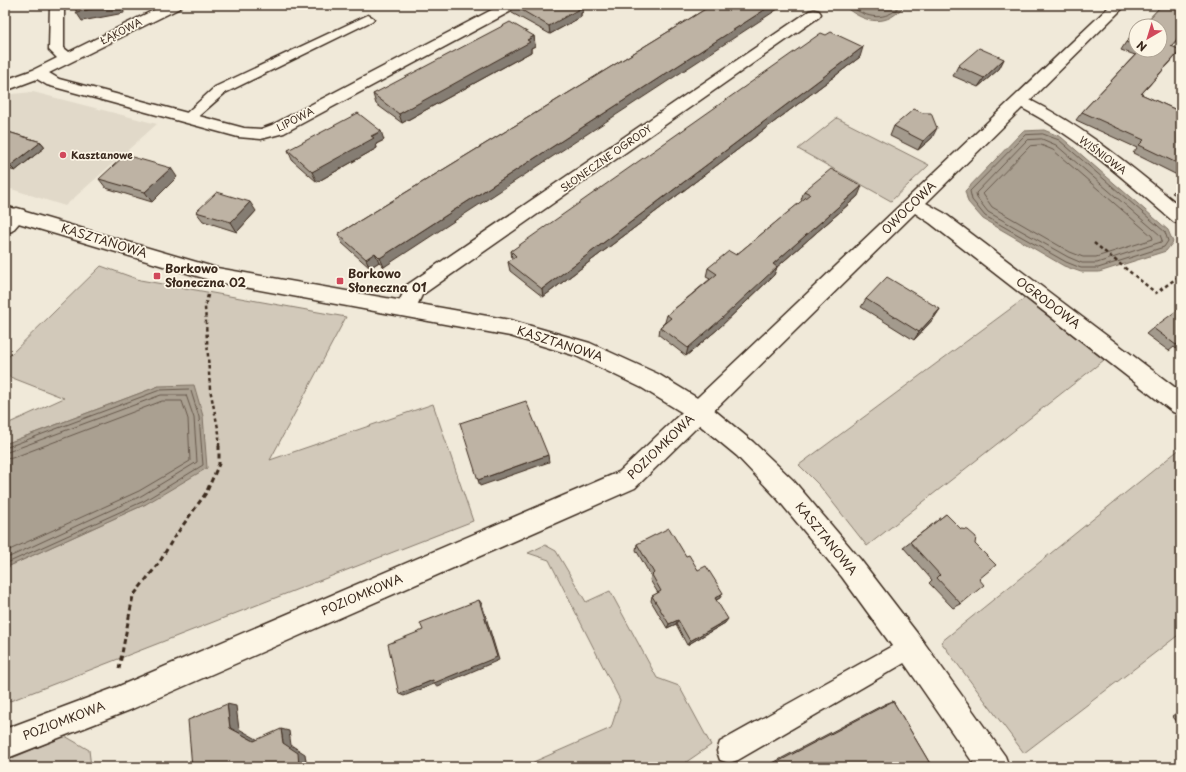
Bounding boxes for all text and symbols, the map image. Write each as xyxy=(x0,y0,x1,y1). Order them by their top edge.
street label: ŁĄKOWA xyxy=(97,14,144,48)
north arrow xyxy=(1128,18,1168,58)
text: N xyxy=(1133,37,1150,56)
street label: LIPOWA xyxy=(273,103,316,134)
street label: SŁONECZNE OGRODY xyxy=(557,120,654,195)
street label: WIŚNIOWA xyxy=(1077,132,1130,178)
place label: Kasztanowe xyxy=(71,147,133,162)
marker: Kasztanowe xyxy=(58,150,68,160)
street label: OWOCOWA xyxy=(877,177,940,238)
street label: KASZTANOWA xyxy=(59,218,150,262)
place label: Borkowo Słoneczna 02 xyxy=(165,259,246,291)
place label: Borkowo Słoneczna 01 xyxy=(348,264,427,296)
marker: Borkowo Słoneczna 02 xyxy=(152,271,162,281)
street label: OGRODOWA xyxy=(1013,272,1085,332)
marker: Borkowo Słoneczna 01 xyxy=(335,276,345,286)
street label: KASZTANOWA xyxy=(515,321,606,365)
street label: POZIOMKOWA xyxy=(623,410,698,483)
street label: KASZTANOWA xyxy=(792,498,862,579)
street label: POZIOMKOWA xyxy=(318,569,405,619)
street label: POZIOMKOWA xyxy=(20,696,107,744)

